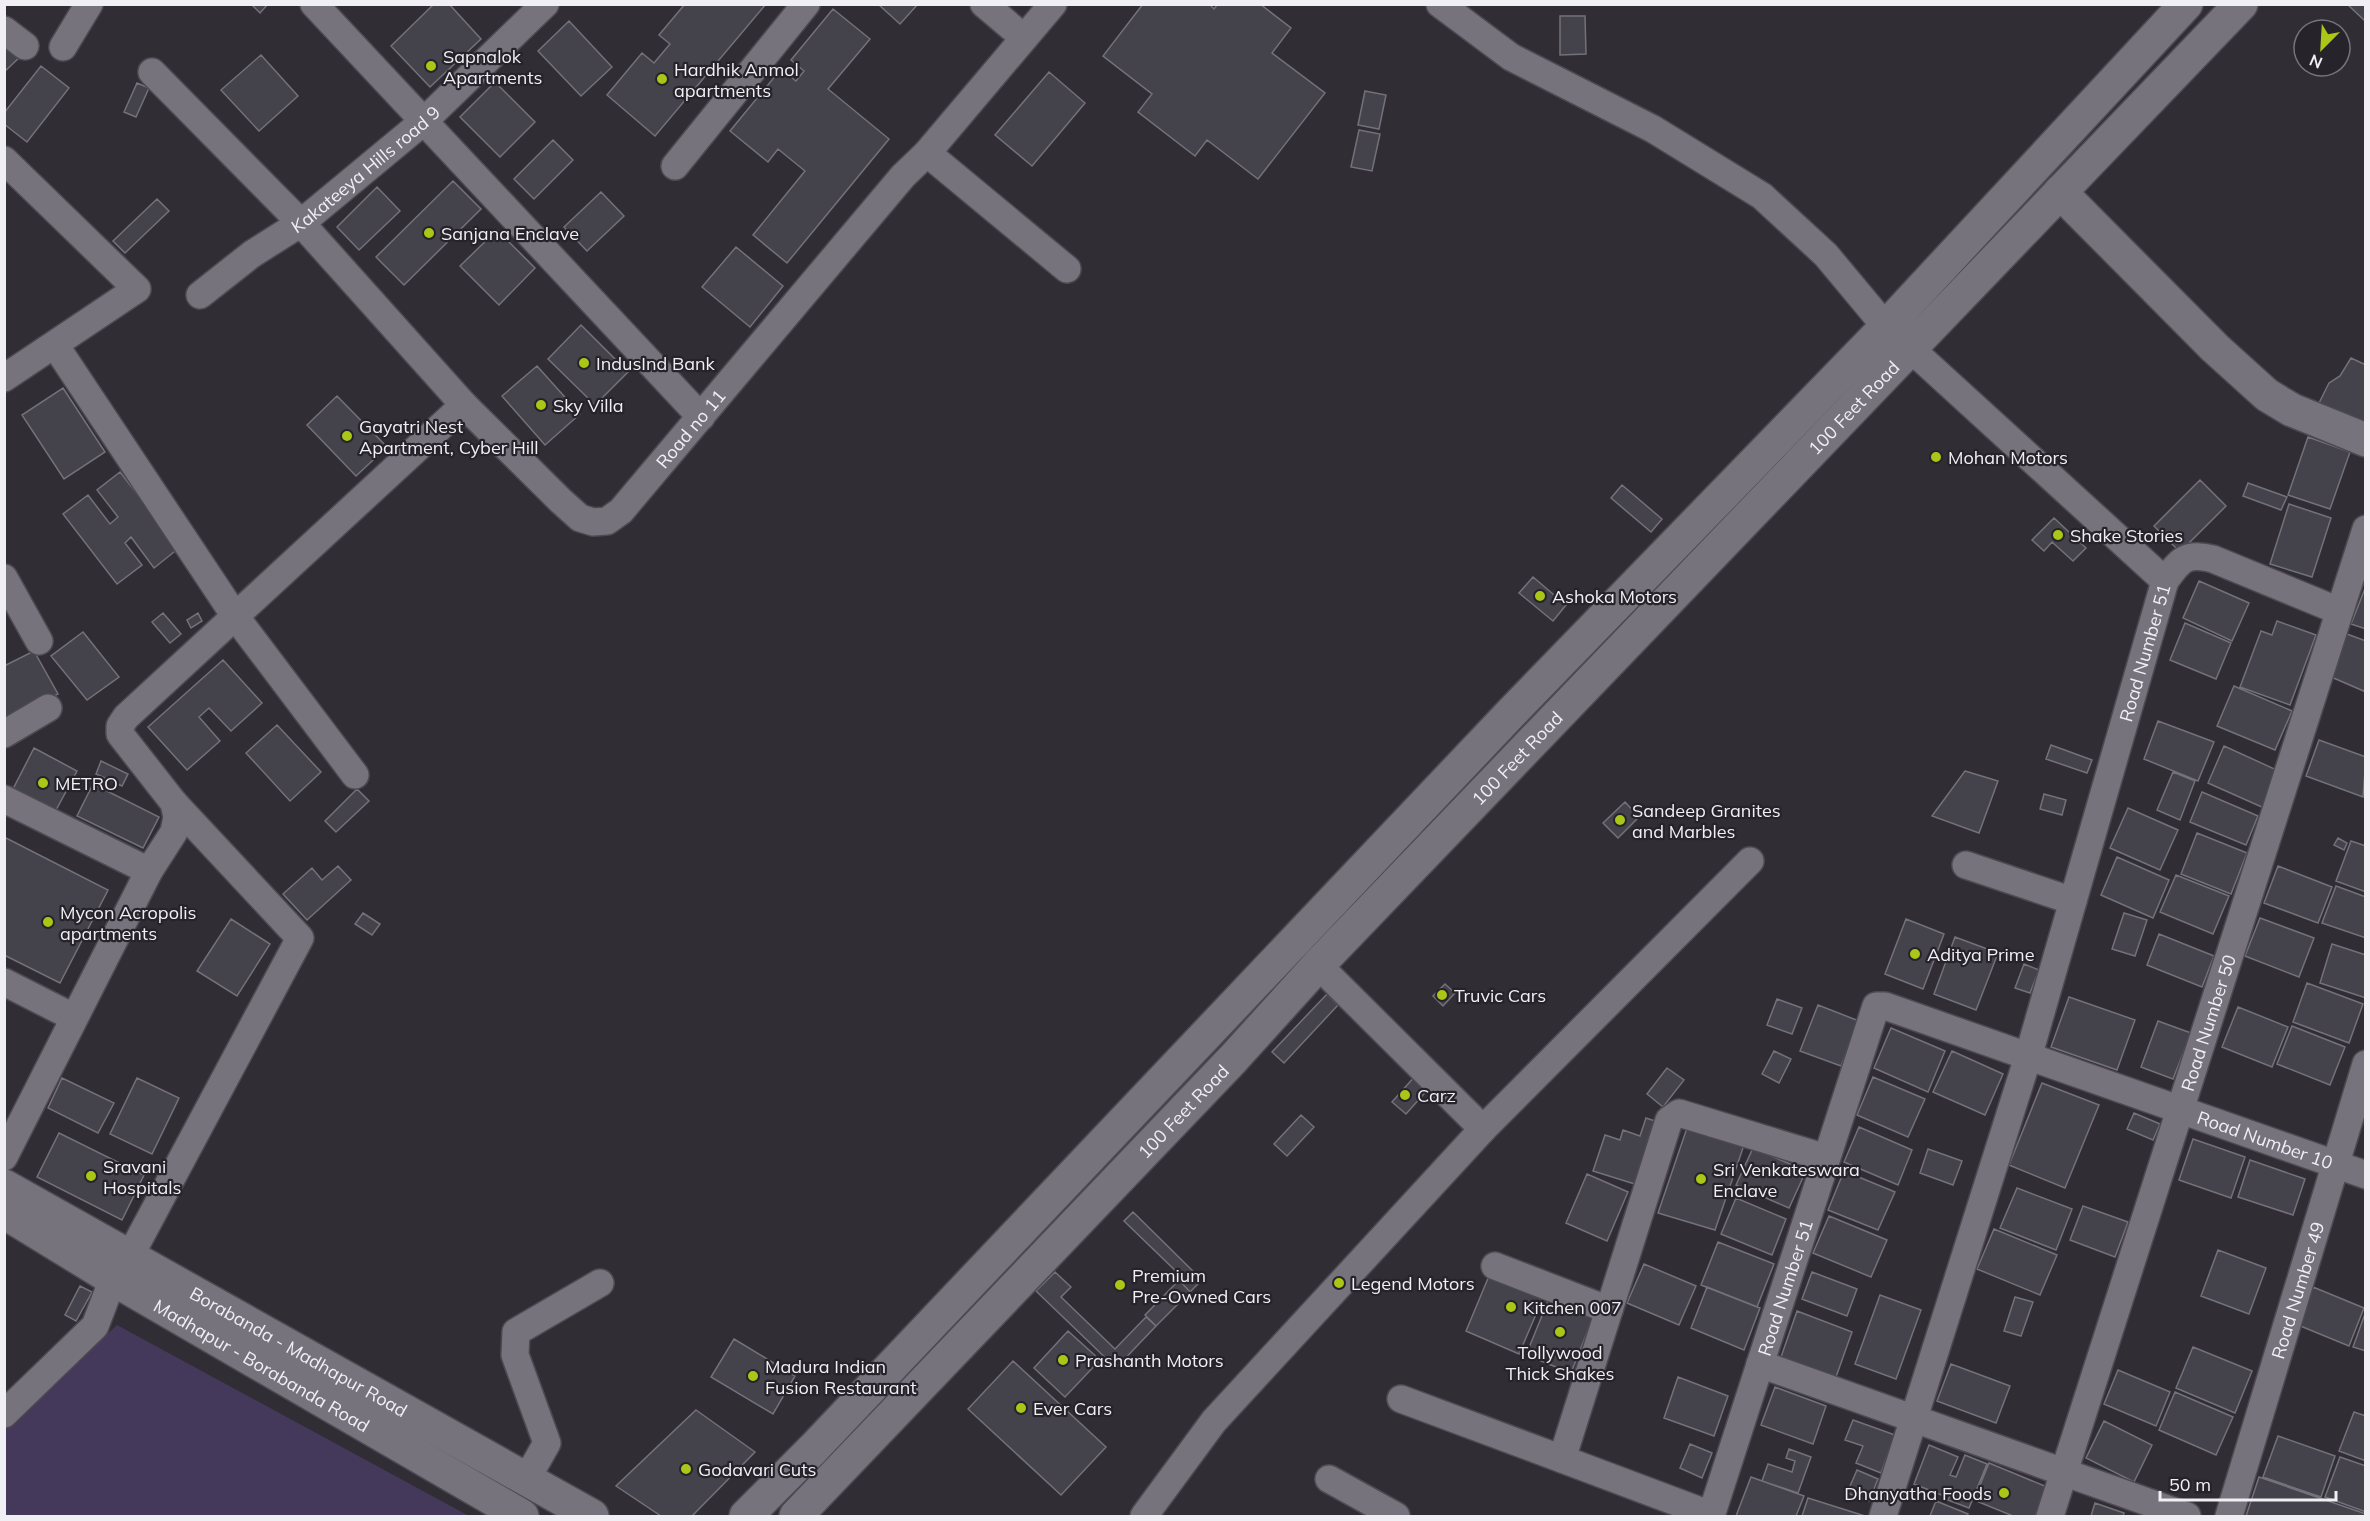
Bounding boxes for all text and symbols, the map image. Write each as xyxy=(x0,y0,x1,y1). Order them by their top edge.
north arrow xyxy=(2292,18,2352,78)
place label: Sapnalok Apartments xyxy=(443,45,543,89)
text: N xyxy=(2306,50,2325,73)
place label: Hardhik Anmol apartments xyxy=(674,58,799,102)
marker: Sapnalok Apartments xyxy=(424,59,438,73)
marker: Hardhik Anmol apartments xyxy=(655,72,669,86)
street label: Kakateeya Hills road 9 xyxy=(287,101,445,238)
place label: Sanjana Enclave xyxy=(441,222,579,245)
marker: Sanjana Enclave xyxy=(422,226,436,240)
place label: IndusInd Bank xyxy=(596,352,716,375)
marker: IndusInd Bank xyxy=(577,356,591,370)
street label: 100 Feet Road xyxy=(1803,356,1904,459)
street label: Road no 11 xyxy=(651,384,730,473)
place label: Sky Villa xyxy=(553,394,624,417)
marker: Sky Villa xyxy=(534,398,548,412)
place label: Gayatri Nest Apartment, Cyber Hill xyxy=(359,415,539,459)
marker: Gayatri Nest Apartment, Cyber Hill xyxy=(340,429,354,443)
place label: Mohan Motors xyxy=(1948,446,2068,469)
marker: Mohan Motors xyxy=(1929,450,1943,464)
place label: Shake Stories xyxy=(2070,524,2183,547)
marker: Shake Stories xyxy=(2051,528,2065,542)
street label: Road Number 51 xyxy=(2114,581,2175,724)
place label: Ashoka Motors xyxy=(1552,585,1677,608)
marker: Ashoka Motors xyxy=(1533,589,1547,603)
street label: 100 Feet Road xyxy=(1466,706,1567,810)
place label: METRO xyxy=(55,772,118,795)
marker: METRO xyxy=(36,776,50,790)
place label: Sandeep Granites and Marbles xyxy=(1632,799,1781,843)
marker: Sandeep Granites and Marbles xyxy=(1613,813,1627,827)
place label: Mycon Acropolis apartments xyxy=(60,901,197,945)
marker: Mycon Acropolis apartments xyxy=(41,915,55,929)
place label: Aditya Prime xyxy=(1927,943,2034,966)
marker: Aditya Prime xyxy=(1908,947,1922,961)
street label: Road Number 50 xyxy=(2175,952,2241,1094)
place label: Truvic Cars xyxy=(1454,984,1546,1007)
marker: Truvic Cars xyxy=(1435,988,1449,1002)
street label: 100 Feet Road xyxy=(1133,1059,1233,1163)
place label: Carz xyxy=(1417,1084,1456,1107)
marker: Carz xyxy=(1398,1088,1412,1102)
street label: Road Number 10 xyxy=(2194,1105,2336,1174)
place label: Sravani Hospitals xyxy=(103,1155,181,1199)
place label: Sri Venkateswara Enclave xyxy=(1713,1158,1860,1202)
marker: Sravani Hospitals xyxy=(84,1169,98,1183)
marker: Sri Venkateswara Enclave xyxy=(1694,1172,1708,1186)
street label: Road Number 51 xyxy=(1752,1217,1818,1359)
street label: Road Number 49 xyxy=(2266,1219,2329,1361)
place label: Premium Pre-Owned Cars xyxy=(1132,1264,1271,1308)
place label: Legend Motors xyxy=(1351,1272,1475,1295)
marker: Legend Motors xyxy=(1332,1276,1346,1290)
marker: Premium Pre-Owned Cars xyxy=(1113,1278,1127,1292)
street label: Borabanda - Madhapur Road xyxy=(186,1281,412,1422)
street label: Madhapur - Borabanda Road xyxy=(150,1294,374,1437)
place label: Kitchen 007 xyxy=(1523,1296,1622,1319)
marker: Kitchen 007 xyxy=(1504,1300,1518,1314)
marker: Tollywood Thick Shakes xyxy=(1553,1325,1567,1339)
place label: Tollywood Thick Shakes xyxy=(1506,1341,1615,1385)
place label: Prashanth Motors xyxy=(1075,1349,1224,1372)
marker: Prashanth Motors xyxy=(1056,1353,1070,1367)
place label: Madura Indian Fusion Restaurant xyxy=(765,1355,917,1399)
marker: Madura Indian Fusion Restaurant xyxy=(746,1369,760,1383)
place label: Ever Cars xyxy=(1033,1397,1112,1420)
marker: Ever Cars xyxy=(1014,1401,1028,1415)
place label: Godavari Cuts xyxy=(698,1458,816,1481)
marker: Godavari Cuts xyxy=(679,1462,693,1476)
scale bar xyxy=(2160,1464,2336,1502)
text: 50 m xyxy=(2169,1473,2211,1496)
place label: Dhanyatha Foods xyxy=(1844,1482,1992,1505)
marker: Dhanyatha Foods xyxy=(1997,1486,2011,1500)

